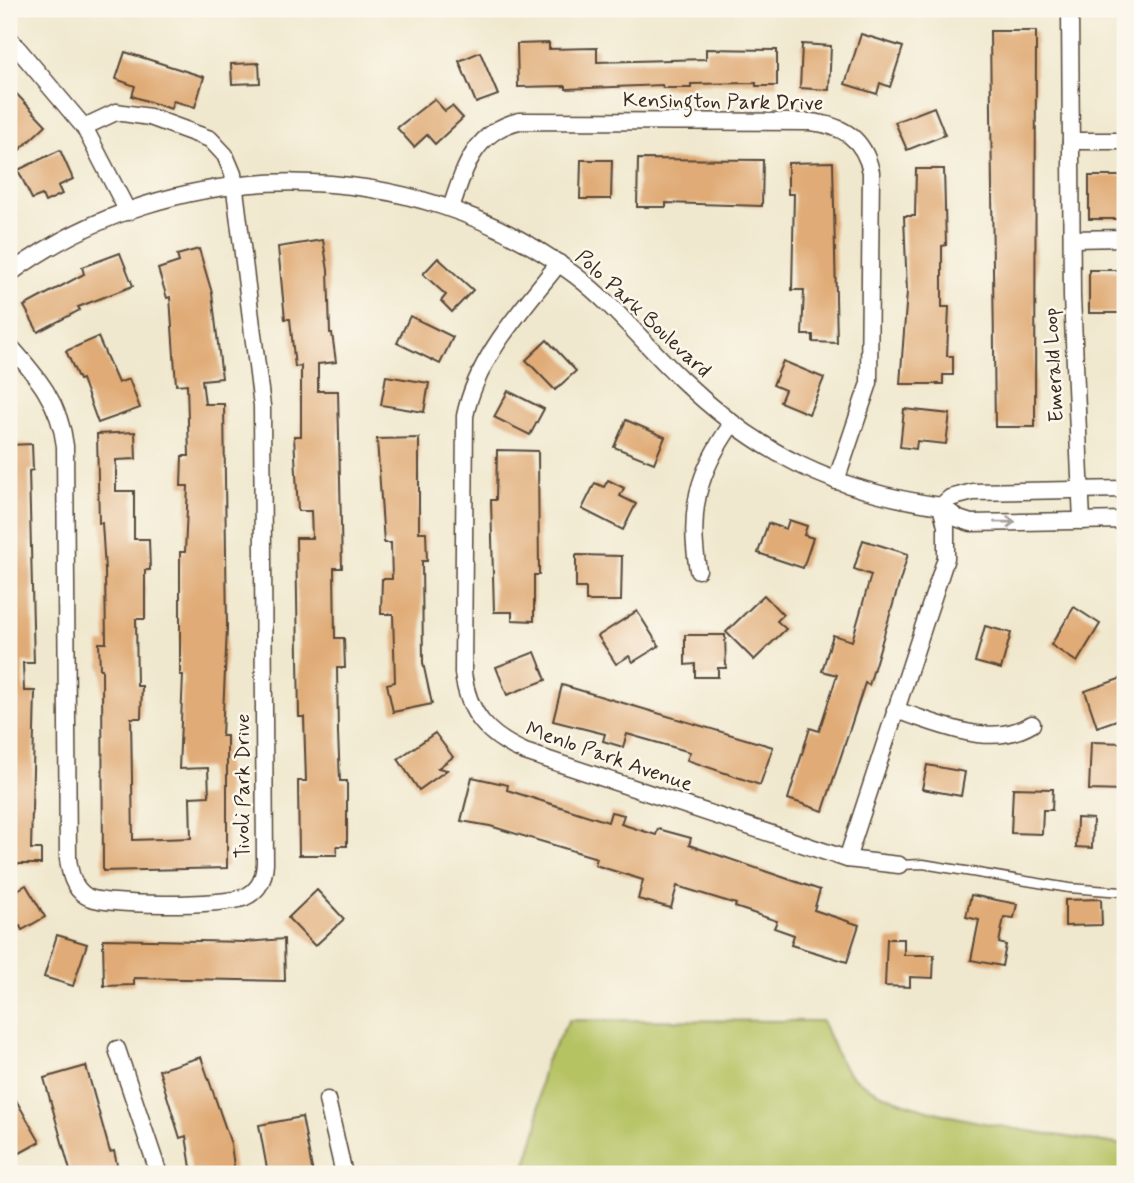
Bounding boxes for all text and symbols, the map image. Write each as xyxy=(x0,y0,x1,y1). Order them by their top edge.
street label: Kensington Park Drive xyxy=(622,86,823,120)
street label: Polo Park Boulevard xyxy=(569,244,717,384)
street label: Emerald Loop xyxy=(1037,307,1071,423)
one-way arrow xyxy=(993,515,1016,529)
street label: Tivoli Park Drive xyxy=(229,714,257,858)
street label: Menlo Park Avenue xyxy=(522,715,696,799)

